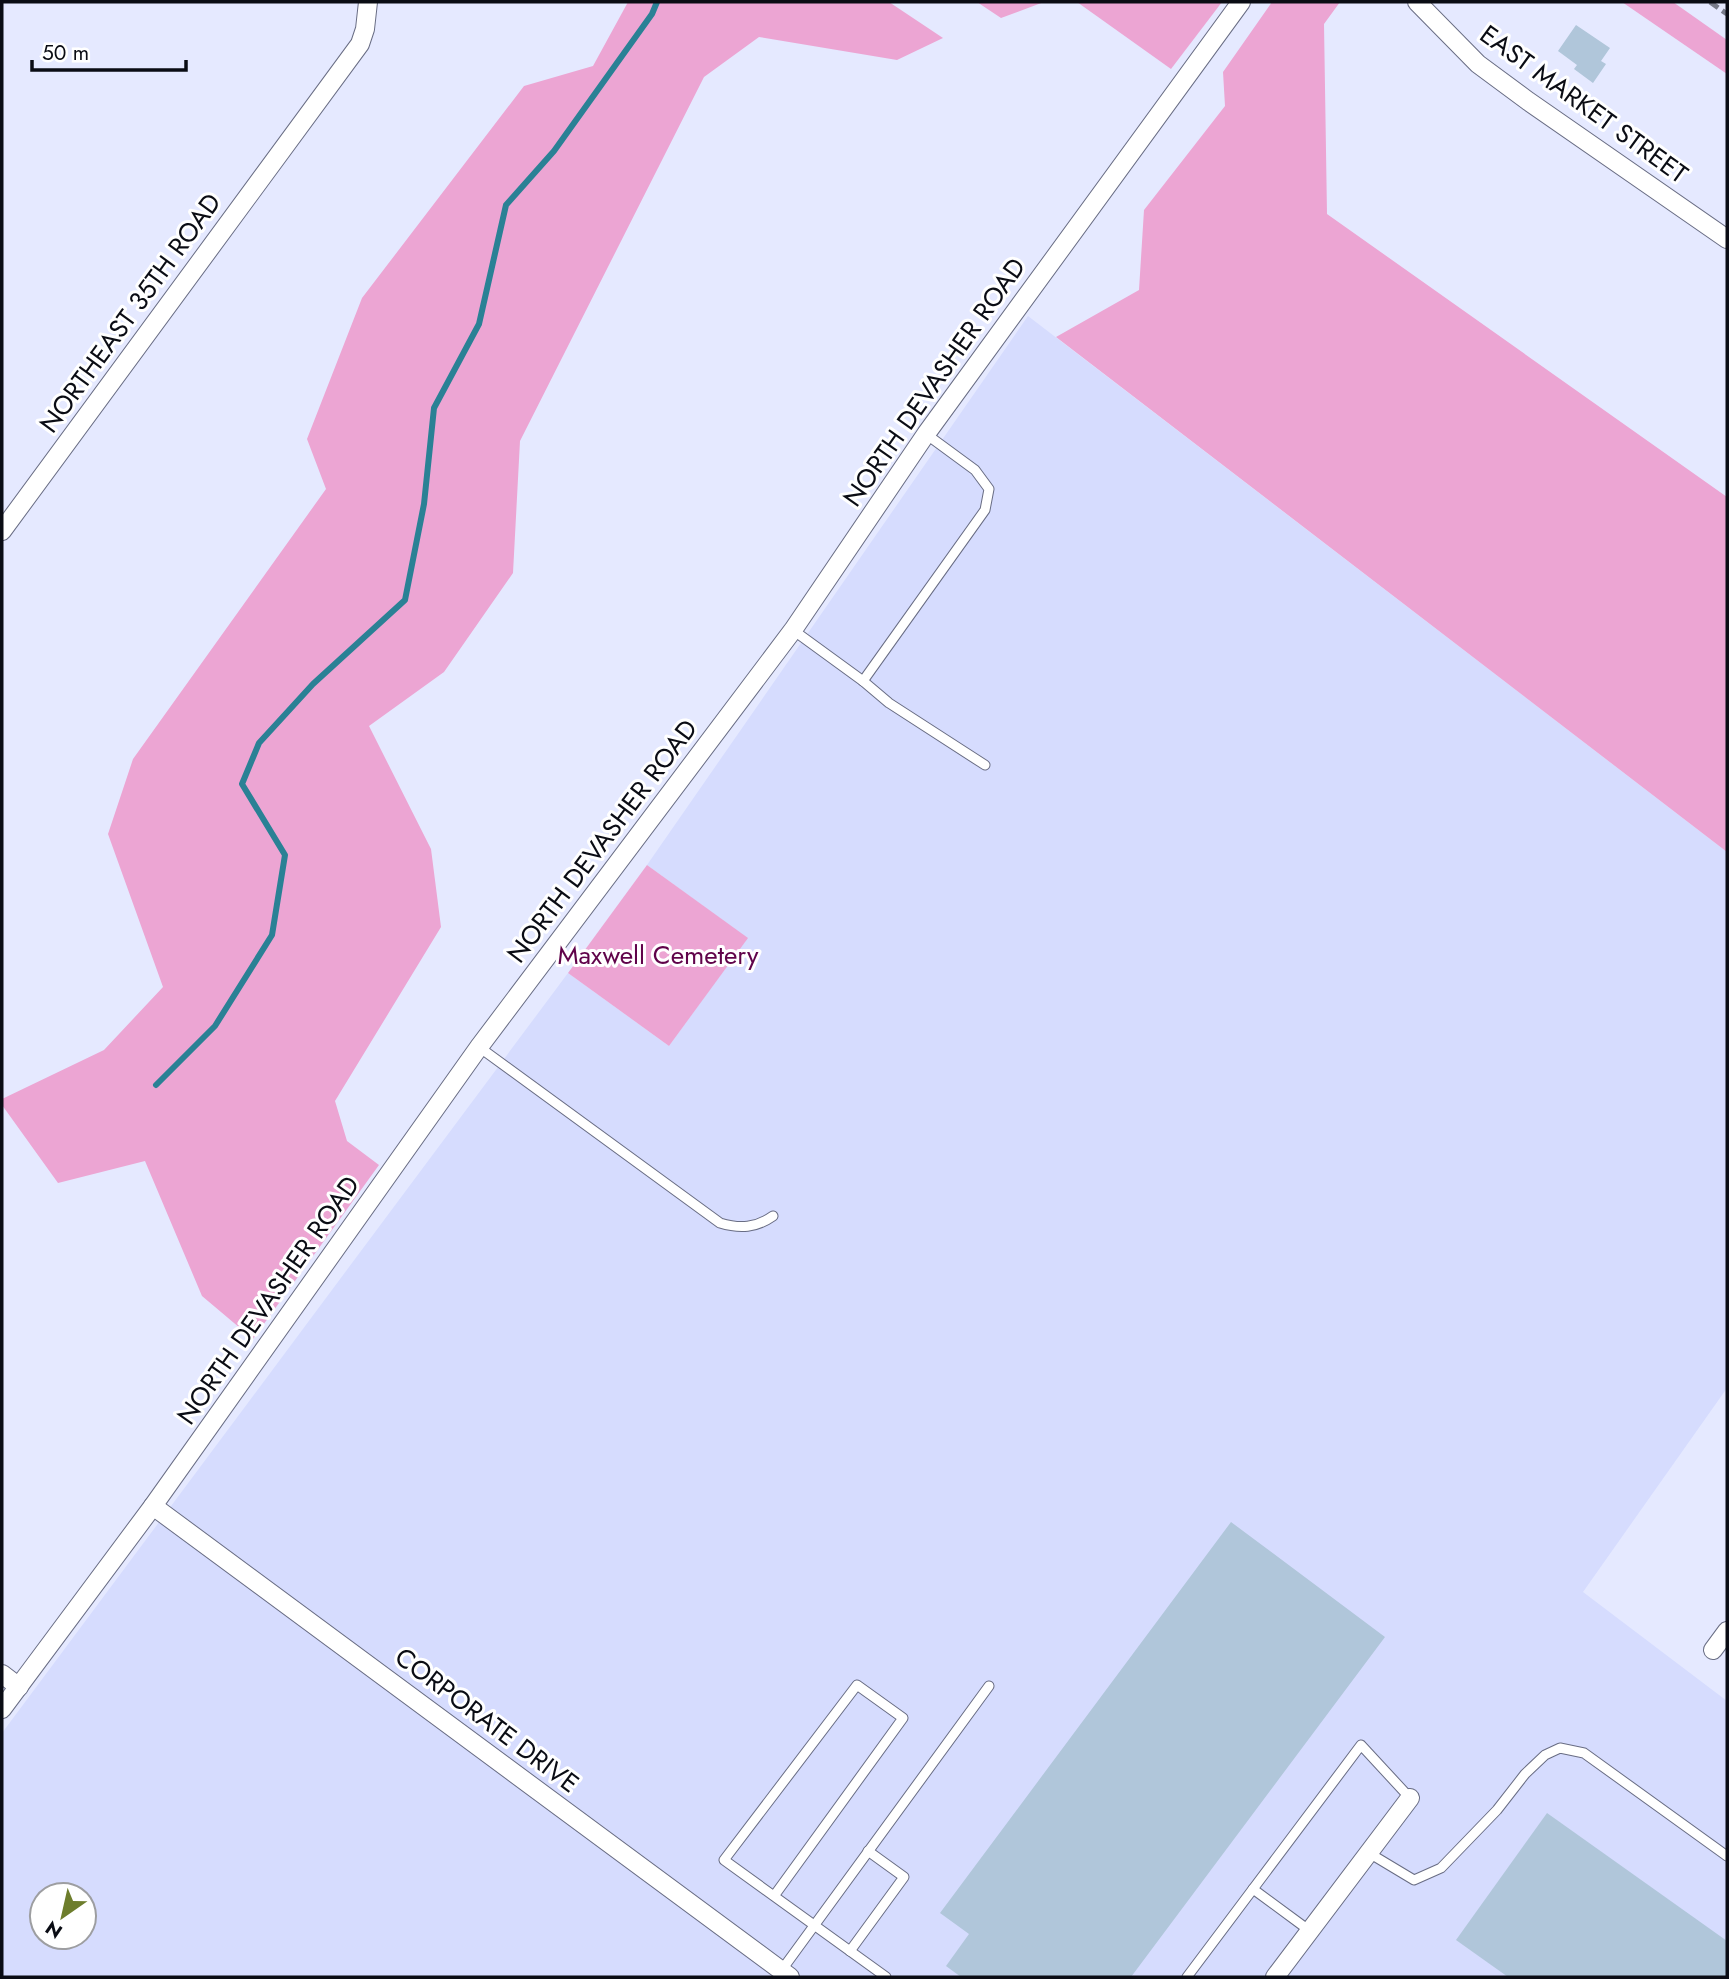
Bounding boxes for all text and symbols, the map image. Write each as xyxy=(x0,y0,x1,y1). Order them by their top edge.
street label: EAST MARKET STREET xyxy=(1472,15,1696,193)
scale bar xyxy=(32,28,186,72)
text: 50 m xyxy=(42,38,89,68)
street label: NORTHEAST 35TH ROAD xyxy=(30,185,230,441)
street label: NORTH DEVASHER ROAD xyxy=(834,250,1034,514)
street label: NORTH DEVASHER ROAD xyxy=(498,711,706,971)
park label: Maxwell Cemetery xyxy=(558,936,759,974)
street label: NORTH DEVASHER ROAD xyxy=(168,1168,368,1432)
street label: CORPORATE DRIVE xyxy=(387,1638,587,1802)
north arrow xyxy=(28,1881,98,1951)
text: N xyxy=(40,1914,68,1945)

